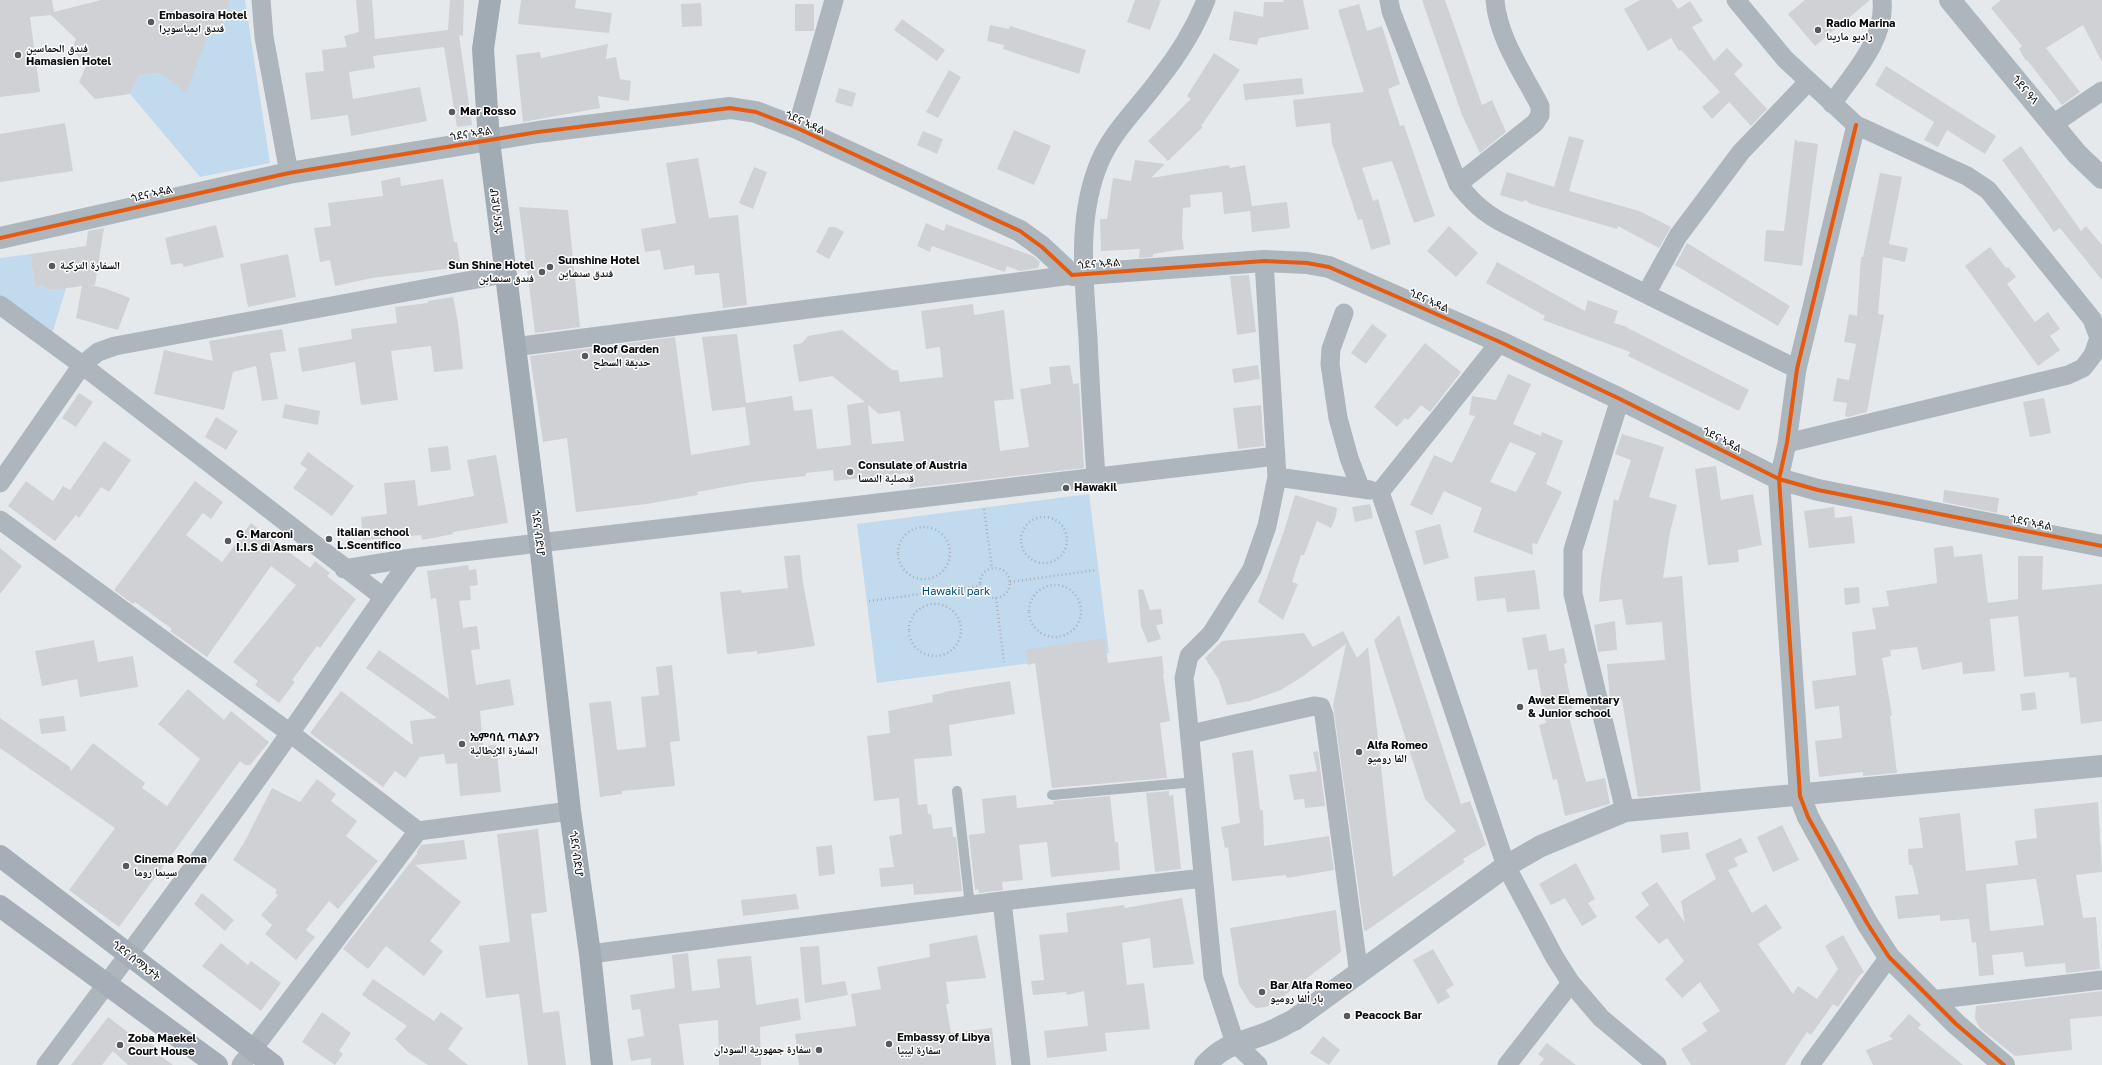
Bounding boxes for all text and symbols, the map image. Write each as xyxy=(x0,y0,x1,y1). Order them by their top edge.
place label: Embasoira Hotel فندق ايمباسويرا xyxy=(159,9,247,35)
marker: Embasoira Hotel فندق ايمباسويرا xyxy=(146,17,156,27)
place label: Radio Marina راديو مارينا xyxy=(1826,17,1896,43)
marker: Radio Marina راديو مارينا xyxy=(1813,25,1823,35)
place label: فندق الحماسين Hamasien Hotel xyxy=(26,42,111,68)
marker: فندق الحماسين Hamasien Hotel xyxy=(13,50,23,60)
street label: ጎደና ዓላ xyxy=(2009,73,2041,107)
place label: Mar Rosso xyxy=(460,105,516,119)
marker: Mar Rosso xyxy=(447,107,457,117)
street label: ጎደና ኣዳል xyxy=(783,108,827,138)
street label: ጎደና ኣዳል xyxy=(449,124,493,144)
street label: ጎደና ኣዳል xyxy=(130,183,174,205)
street label: ጎደና ብድሆ xyxy=(488,187,506,235)
place label: Sunshine Hotel فندق سنشاين xyxy=(558,254,640,280)
street label: ጎደና ኣዳል xyxy=(1077,256,1121,272)
place label: السفارة التركية xyxy=(60,259,120,273)
place label: Sun Shine Hotel فندق سنشاين xyxy=(448,259,534,285)
marker: السفارة التركية xyxy=(47,261,57,271)
marker: Sunshine Hotel فندق سنشاين xyxy=(545,262,555,272)
marker: Sun Shine Hotel فندق سنشاين xyxy=(537,267,547,277)
street label: ጎደና ኣዳል xyxy=(1407,286,1451,316)
place label: Roof Garden حديقة السطح xyxy=(593,343,659,369)
marker: Roof Garden حديقة السطح xyxy=(580,351,590,361)
street label: ጎደና ኣዳል xyxy=(1700,424,1744,456)
place label: Consulate of Austria قنصلية النمسا xyxy=(858,459,967,485)
marker: Consulate of Austria قنصلية النمسا xyxy=(845,467,855,477)
place label: Hawakil xyxy=(1074,481,1117,495)
marker: Hawakil xyxy=(1061,483,1071,493)
street label: ጎደና ብድሆ xyxy=(529,509,547,557)
street label: ጎደና ኣዳል xyxy=(2009,512,2053,534)
place label: italian school L.Scentifico xyxy=(337,526,409,552)
place label: G. Marconi I.I.S di Asmars xyxy=(236,528,313,554)
marker: italian school L.Scentifico xyxy=(324,534,334,544)
marker: G. Marconi I.I.S di Asmars xyxy=(223,536,233,546)
park label: Hawakil park xyxy=(922,585,990,599)
place label: Awet Elementary & Junior school xyxy=(1528,694,1620,720)
marker: Awet Elementary & Junior school xyxy=(1515,702,1525,712)
place label: ኤምባሲ ጣልያን السفارة الإيطالية xyxy=(470,731,540,757)
marker: ኤምባሲ ጣልያን السفارة الإيطالية xyxy=(457,739,467,749)
place label: Alfa Romeo الفا روميو xyxy=(1367,739,1428,765)
marker: Alfa Romeo الفا روميو xyxy=(1354,747,1364,757)
street label: ጎደና ብድሆ xyxy=(566,830,586,878)
place label: Cinema Roma سينما روما xyxy=(134,853,207,879)
marker: Cinema Roma سينما روما xyxy=(121,861,131,871)
street label: ጎደና ሰማእታት xyxy=(109,938,163,984)
place label: Bar Alfa Romeo بار ألفا روميو xyxy=(1270,979,1352,1005)
marker: Bar Alfa Romeo بار ألفا روميو xyxy=(1257,987,1267,997)
place label: Peacock Bar xyxy=(1355,1009,1422,1023)
marker: Peacock Bar xyxy=(1342,1011,1352,1021)
place label: Embassy of Libya سفارة ليبيا xyxy=(897,1031,990,1057)
place label: Zoba Maekel Court House xyxy=(128,1032,196,1058)
marker: Embassy of Libya سفارة ليبيا xyxy=(884,1039,894,1049)
marker: Zoba Maekel Court House xyxy=(115,1040,125,1050)
place label: سفارة جمهورية السودان xyxy=(714,1043,811,1057)
marker: سفارة جمهورية السودان xyxy=(814,1045,824,1055)

